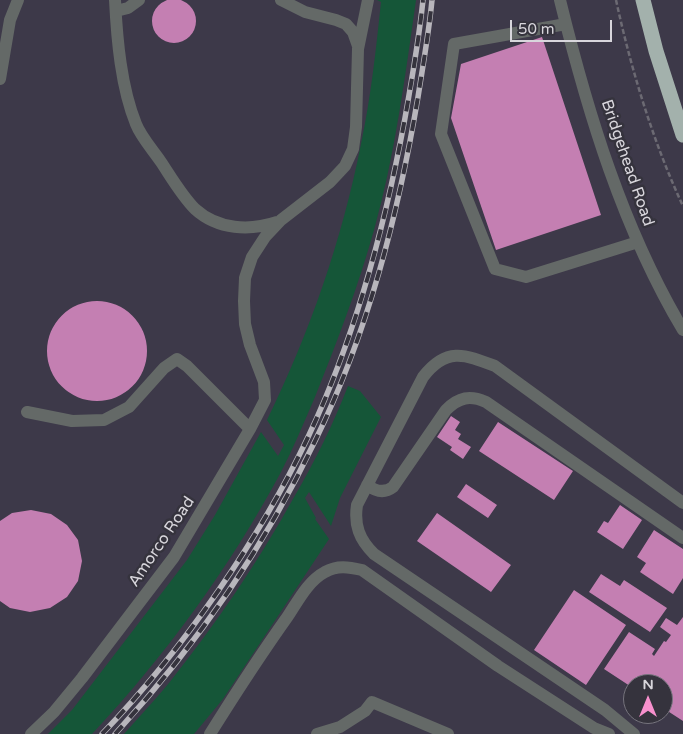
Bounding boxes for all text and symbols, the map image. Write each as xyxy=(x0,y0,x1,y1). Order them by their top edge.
scale bar xyxy=(513,10,616,42)
text: 50 m xyxy=(518,20,555,38)
street label: Bridgehead Road xyxy=(596,97,658,229)
street label: Amorco Road xyxy=(125,493,199,591)
north arrow xyxy=(623,674,673,724)
text: N xyxy=(642,676,654,693)

